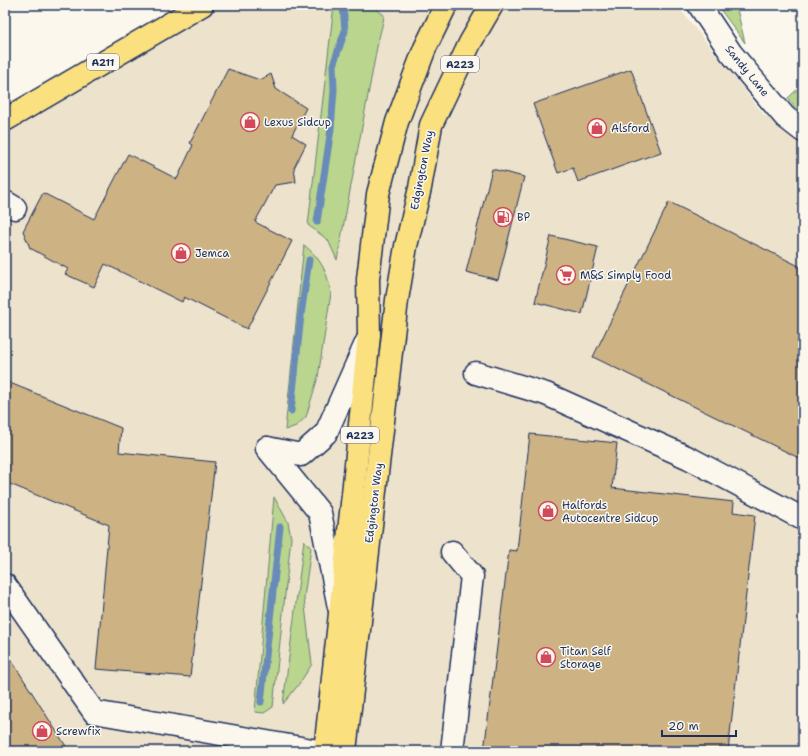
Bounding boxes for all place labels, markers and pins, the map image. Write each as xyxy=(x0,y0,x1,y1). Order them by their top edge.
shop icon: Lexus Sidcup xyxy=(239,111,261,133)
place label: Lexus Sidcup xyxy=(264,115,331,130)
shop icon: Alsford xyxy=(586,117,608,139)
place label: Alsford xyxy=(611,121,649,136)
fuel station icon: BP xyxy=(492,206,514,228)
place label: BP xyxy=(517,210,530,225)
shop icon: Jemca xyxy=(170,242,192,264)
place label: Jemca xyxy=(195,246,229,261)
supermarket icon: M&S Simply Food xyxy=(555,264,577,286)
place label: M&S Simply Food xyxy=(580,268,671,283)
place label: Halfords Autocentre Sidcup xyxy=(562,498,658,526)
shop icon: Halfords Autocentre Sidcup xyxy=(537,500,559,522)
place label: Titan Self Storage xyxy=(560,644,612,672)
shop icon: Titan Self Storage xyxy=(535,646,557,668)
shop icon: Screwfix xyxy=(31,720,53,742)
place label: Screwfix xyxy=(56,724,101,739)

